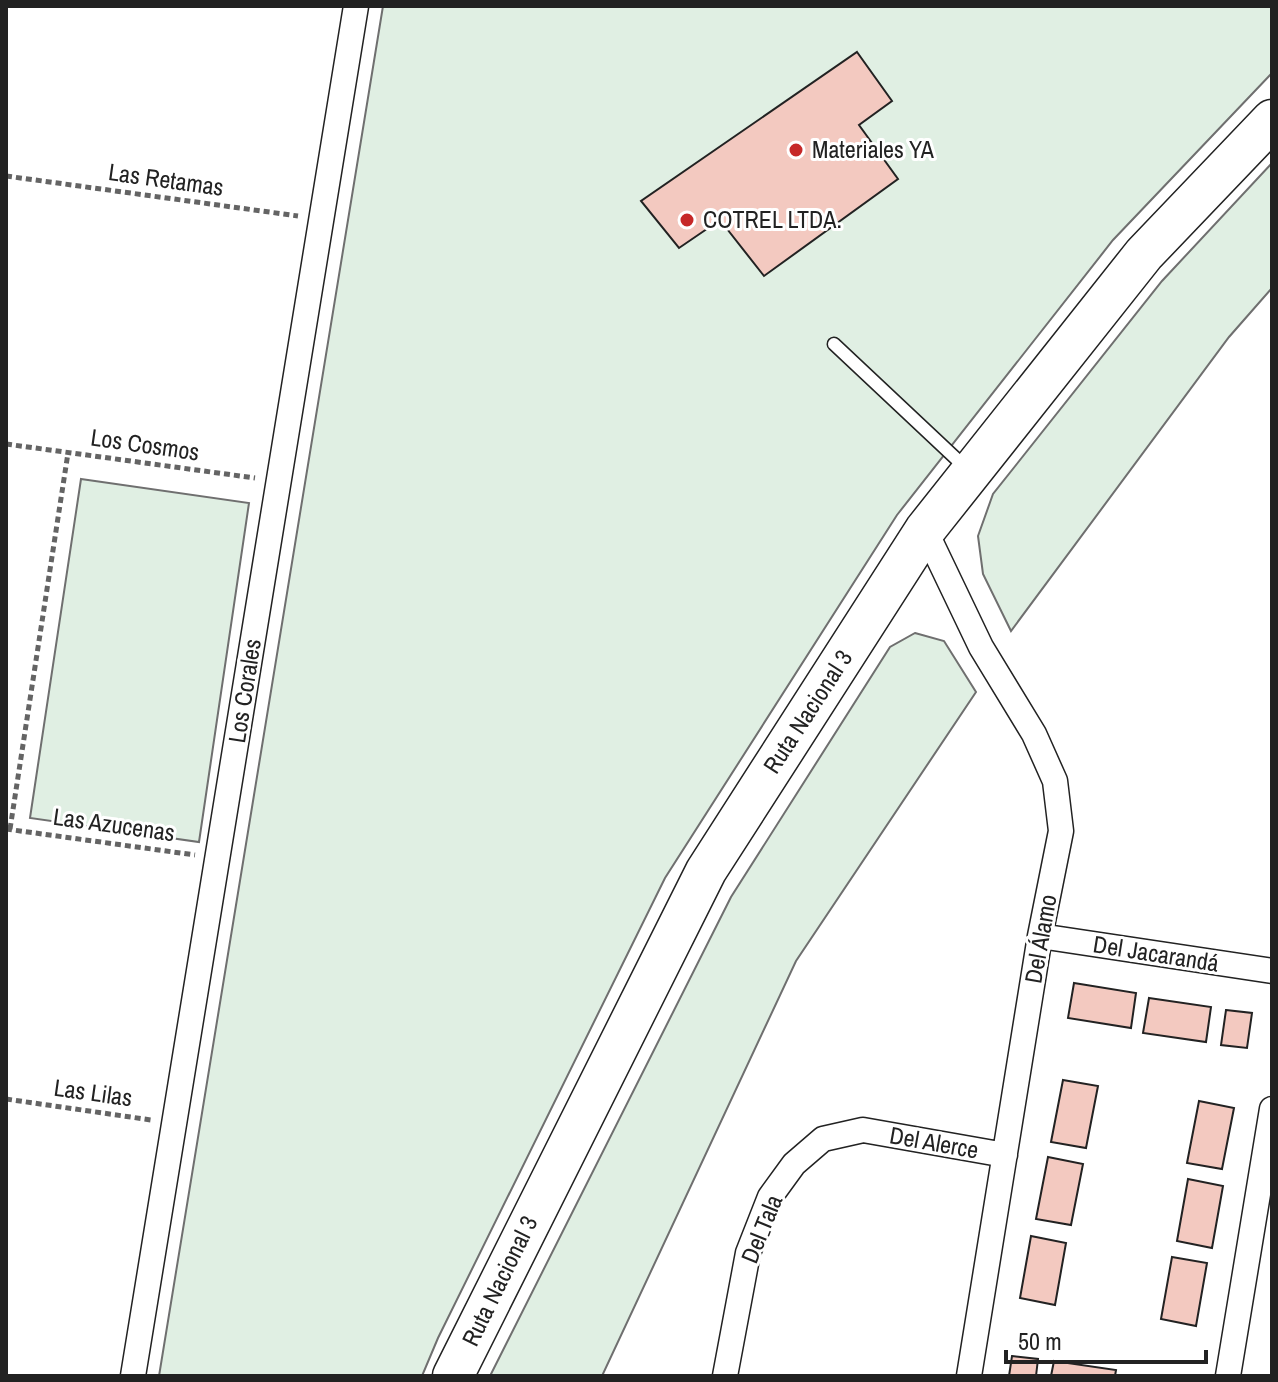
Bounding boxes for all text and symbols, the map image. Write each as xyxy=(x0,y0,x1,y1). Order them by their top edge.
place label: Materiales YA xyxy=(812,133,935,165)
marker: Materiales YA xyxy=(787,141,805,159)
street label: Las Retamas xyxy=(107,155,226,203)
place label: COTREL LTDA. xyxy=(703,203,842,235)
marker: COTREL LTDA. xyxy=(678,211,696,229)
street label: Los Cosmos xyxy=(89,421,202,467)
street label: Los Corales xyxy=(220,636,268,745)
street label: Ruta Nacional 3 xyxy=(755,644,859,779)
street label: Las Azucenas xyxy=(51,800,177,848)
street label: Del Álamo xyxy=(1016,892,1064,986)
street label: Del Jacarandá xyxy=(1091,927,1221,979)
street label: Las Lilas xyxy=(52,1071,134,1113)
street label: Del Alerce xyxy=(887,1118,981,1166)
street label: Del Tala xyxy=(733,1190,789,1268)
street label: Ruta Nacional 3 xyxy=(454,1210,544,1351)
scale bar xyxy=(1006,1314,1206,1364)
text: 50 m xyxy=(1018,1325,1062,1357)

